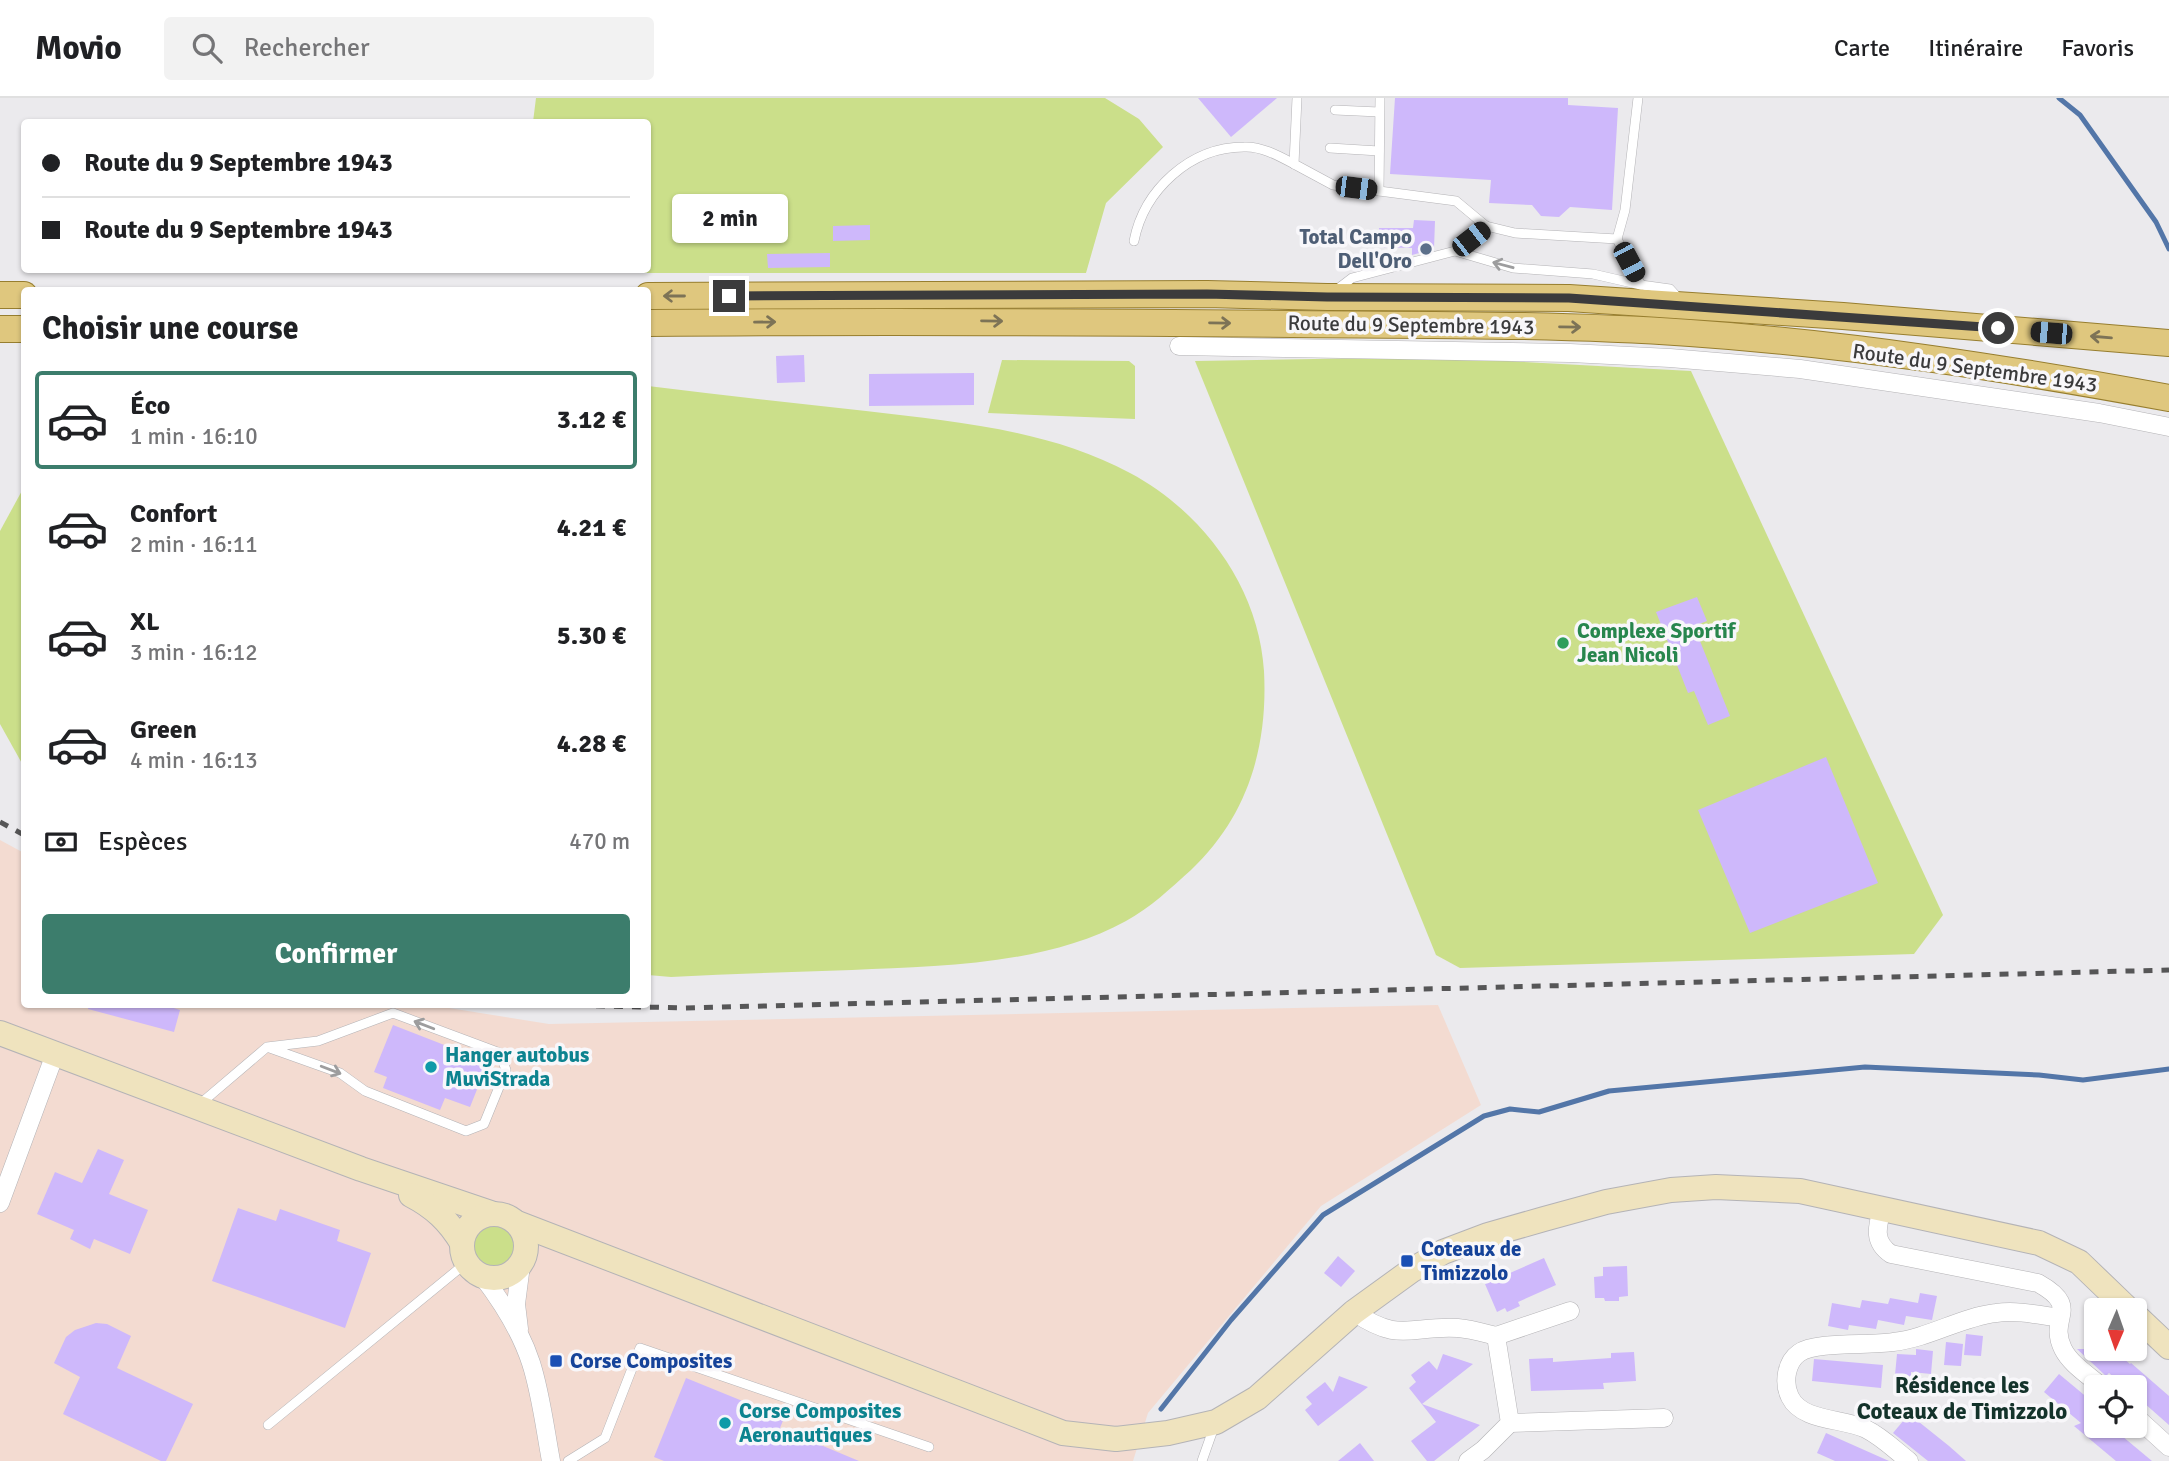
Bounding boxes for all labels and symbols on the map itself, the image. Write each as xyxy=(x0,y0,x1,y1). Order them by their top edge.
car xyxy=(1334,175,1379,201)
callout: 2 min xyxy=(671,194,787,244)
car xyxy=(1448,218,1495,260)
place label: Total Campo Dell'Oro xyxy=(1300,224,1412,274)
car xyxy=(1610,239,1649,285)
marker: Total Campo Dell'Oro xyxy=(1418,241,1434,257)
one-way arrow xyxy=(1492,258,1515,271)
route end xyxy=(713,280,745,312)
one-way arrow xyxy=(662,289,685,303)
street label: Route du 9 Septembre 1943 xyxy=(1287,310,1535,340)
route start xyxy=(1982,312,2014,344)
one-way arrow xyxy=(980,314,1003,328)
one-way arrow xyxy=(753,315,776,329)
one-way arrow xyxy=(1208,317,1231,330)
one-way arrow xyxy=(1558,320,1581,334)
car xyxy=(2030,321,2073,345)
one-way arrow xyxy=(2090,330,2113,343)
street label: Route du 9 Septembre 1943 xyxy=(1851,338,2099,398)
place label: Complexe Sportif Jean Nicoli xyxy=(1577,618,1737,668)
marker: Complexe Sportif Jean Nicoli xyxy=(1555,635,1571,651)
one-way arrow xyxy=(414,1017,436,1030)
place label: Hanger autobus MuviStrada xyxy=(445,1042,589,1092)
marker: Hanger autobus MuviStrada xyxy=(423,1059,439,1075)
one-way arrow xyxy=(319,1064,341,1077)
place label: Coteaux de Timizzolo xyxy=(1421,1236,1522,1286)
marker: Coteaux de Timizzolo xyxy=(1399,1253,1415,1269)
north arrow xyxy=(2084,1298,2147,1362)
place label: Corse Composites xyxy=(570,1348,732,1374)
marker: Corse Composites xyxy=(548,1353,564,1369)
district label: Résidence les Coteaux de Timizzolo xyxy=(1857,1371,2067,1426)
place label: Corse Composites Aeronautiques xyxy=(739,1398,901,1448)
marker: Corse Composites Aeronautiques xyxy=(717,1415,733,1431)

